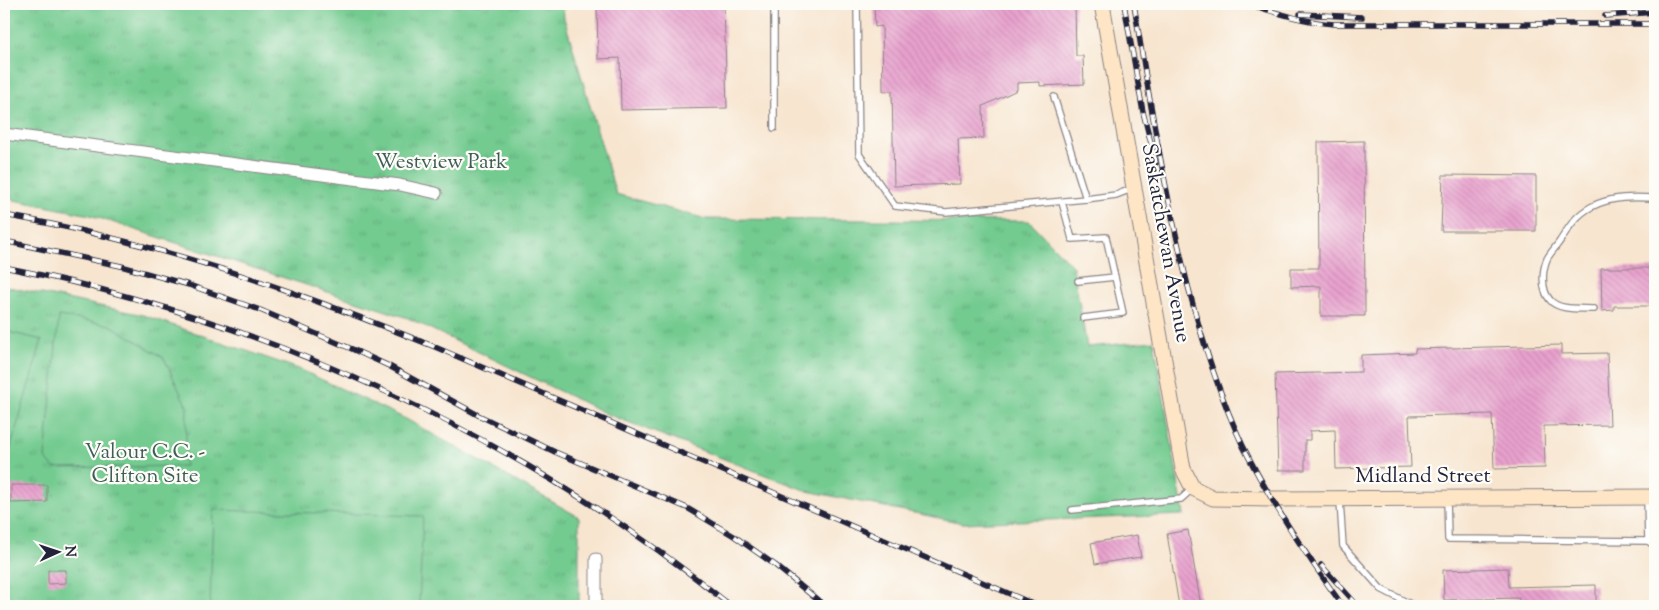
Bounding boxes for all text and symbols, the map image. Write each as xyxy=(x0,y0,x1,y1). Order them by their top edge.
street label: Saskatchewan Avenue xyxy=(1133,141,1197,345)
park label: Westview Park xyxy=(374,148,508,178)
park label: Valour C.C. - Clifton Site xyxy=(85,438,205,492)
street label: Midland Street xyxy=(1355,462,1491,492)
north arrow xyxy=(32,528,82,578)
text: N xyxy=(59,545,79,558)

